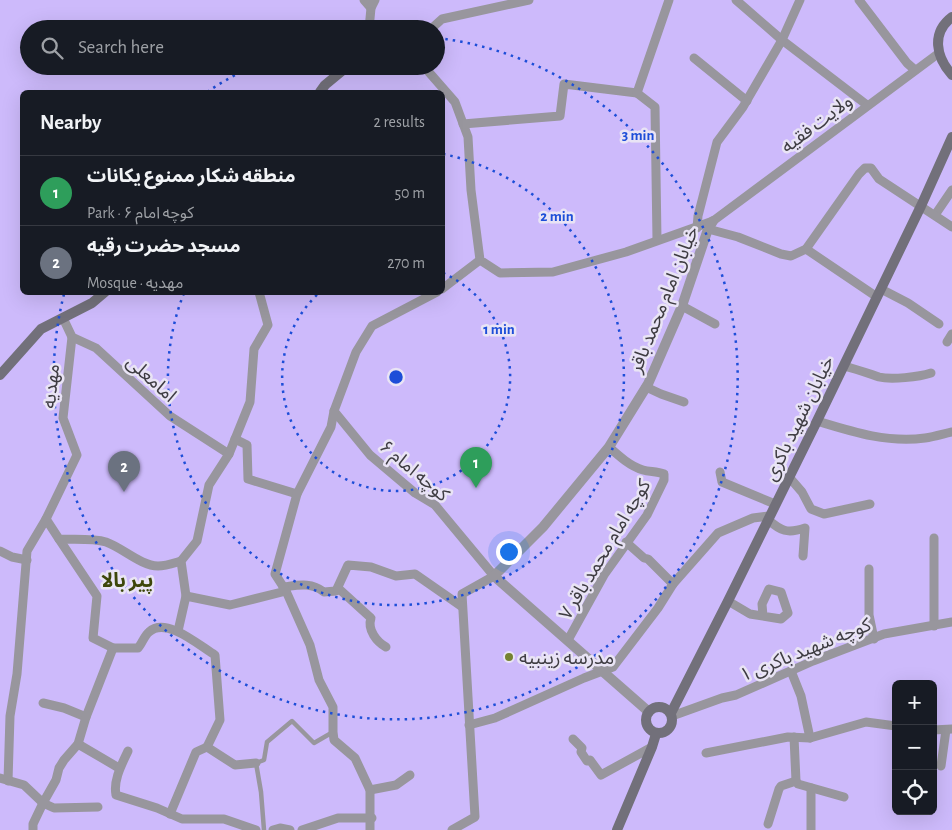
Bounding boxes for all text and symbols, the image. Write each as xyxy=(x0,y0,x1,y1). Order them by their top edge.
search box xyxy=(20,20,445,75)
icon: search xyxy=(38,34,66,62)
text: Search here xyxy=(78,38,164,57)
street label: ولایت فقیه xyxy=(778,92,857,158)
text: Nearby xyxy=(40,112,101,133)
text: 2 results xyxy=(373,114,425,130)
text: 3 min xyxy=(622,128,654,143)
text: منطقه شکار ممنوع یکانات xyxy=(87,167,296,186)
text: 1 xyxy=(53,185,59,201)
text: 50 m xyxy=(394,185,425,201)
text: Park · کوچه امام ۶ xyxy=(87,205,194,221)
text: 2 min xyxy=(540,209,574,224)
street label: خیابان امام محمد باقر xyxy=(626,224,706,378)
text: مسجد حضرت رقیه xyxy=(87,237,241,256)
text: 2 xyxy=(52,255,60,271)
text: 270 m xyxy=(387,255,425,271)
text: Mosque · مهدیه xyxy=(87,275,183,291)
text: 1 min xyxy=(483,322,515,337)
street label: امامعلی xyxy=(122,352,179,407)
street label: خیابان شهید باکری xyxy=(761,353,839,484)
street label: مهدیه xyxy=(40,363,63,409)
centre of rings xyxy=(387,368,405,386)
street label: کوچه امام ۶ xyxy=(373,437,453,509)
pin: 1 xyxy=(460,447,492,488)
pin: 2 xyxy=(108,451,140,492)
street label: کوچه امام محمد باقر ۷ xyxy=(556,475,659,625)
your location xyxy=(496,539,522,565)
district label: پیر بالا xyxy=(101,571,153,594)
street label: کوچه شهید باکری ۱ xyxy=(737,615,876,687)
place label: مدرسه زینبیه xyxy=(519,649,614,669)
marker: مدرسه زینبیه xyxy=(503,651,515,663)
map controls xyxy=(892,680,937,815)
button: + xyxy=(892,680,937,725)
button: − xyxy=(892,725,937,770)
button: locate xyxy=(892,770,937,815)

